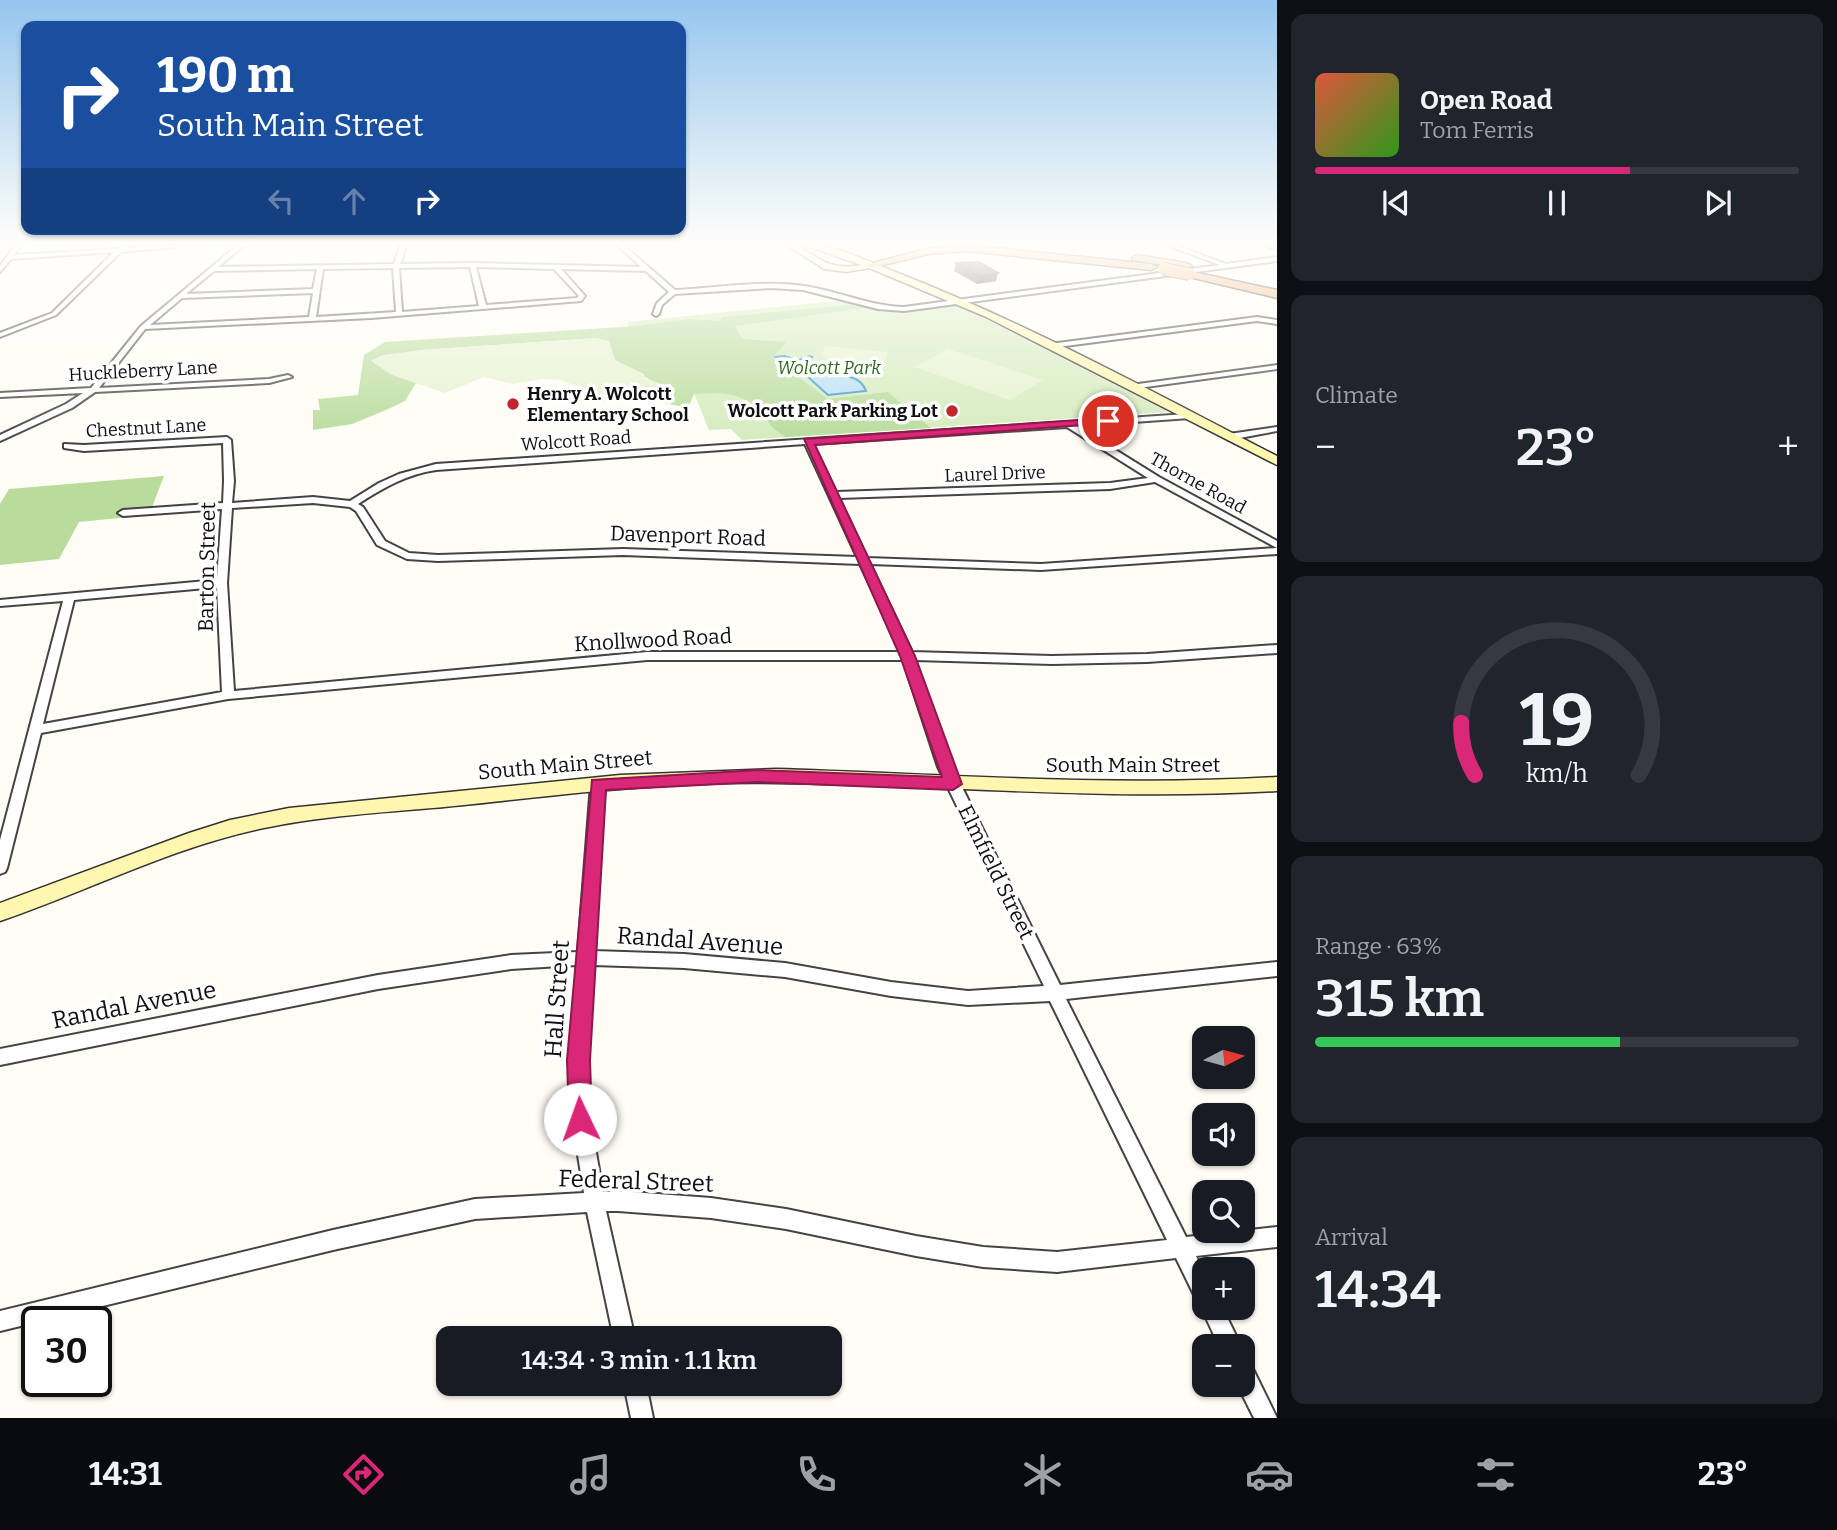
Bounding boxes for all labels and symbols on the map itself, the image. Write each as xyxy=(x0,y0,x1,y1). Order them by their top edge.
street label: Huckleberry Lane xyxy=(68,356,218,386)
park label: Wolcott Park xyxy=(777,357,881,379)
place label: Henry A. Wolcott Elementary School xyxy=(527,383,689,426)
pin xyxy=(1078,391,1138,451)
marker: Henry A. Wolcott Elementary School xyxy=(505,396,521,412)
place label: Wolcott Park Parking Lot xyxy=(728,400,938,422)
marker: Wolcott Park Parking Lot xyxy=(944,403,960,419)
street label: Chestnut Lane xyxy=(85,414,207,442)
street label: Wolcott Road xyxy=(520,426,632,456)
street label: Thorne Road xyxy=(1146,448,1250,519)
street label: Laurel Drive xyxy=(944,461,1046,487)
street label: Barton Street xyxy=(193,501,221,632)
street label: Davenport Road xyxy=(610,520,766,552)
street label: Knollwood Road xyxy=(573,623,733,657)
street label: South Main Street xyxy=(477,744,654,786)
street label: South Main Street xyxy=(1046,752,1221,778)
street label: Elmfield Street xyxy=(952,801,1040,944)
street label: Randal Avenue xyxy=(616,921,784,961)
street label: Hall Street xyxy=(539,939,575,1059)
street label: Randal Avenue xyxy=(49,975,219,1035)
north arrow xyxy=(1192,1026,1255,1088)
position arrow xyxy=(543,1082,617,1156)
street label: Federal Street xyxy=(558,1164,714,1198)
speed limit sign: 30 xyxy=(21,1306,112,1397)

